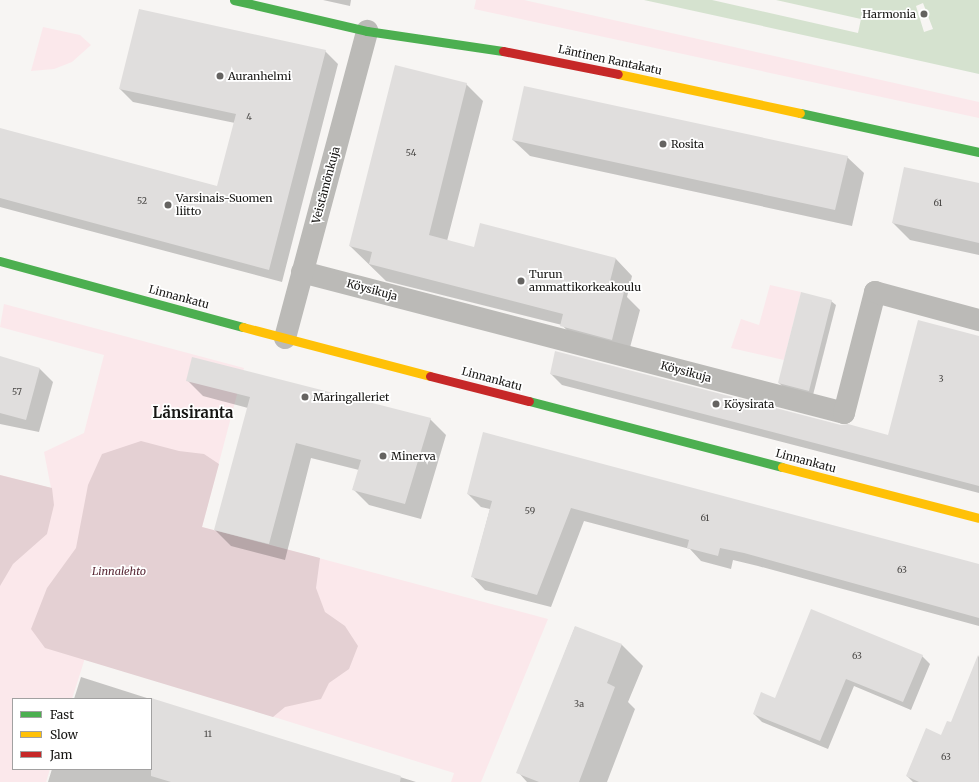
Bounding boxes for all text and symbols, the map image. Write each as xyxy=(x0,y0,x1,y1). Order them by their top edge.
place label: Harmonia xyxy=(862,7,916,21)
marker: Harmonia xyxy=(919,9,929,19)
street label: Läntinen Rantakatu xyxy=(557,43,663,77)
place label: Auranhelmi xyxy=(228,69,291,83)
marker: Auranhelmi xyxy=(215,71,225,81)
house number: 4 xyxy=(246,112,252,122)
place label: Rosita xyxy=(671,137,704,151)
marker: Rosita xyxy=(658,139,668,149)
street label: Veistämönkuja xyxy=(309,145,343,225)
house number: 54 xyxy=(406,148,416,158)
place label: Varsinais-Suomen liitto xyxy=(176,192,273,218)
house number: 52 xyxy=(137,196,147,206)
house number: 61 xyxy=(934,198,942,208)
marker: Varsinais-Suomen liitto xyxy=(163,200,173,210)
place label: Turun ammattikorkeakoulu xyxy=(529,268,641,294)
marker: Turun ammattikorkeakoulu xyxy=(516,276,526,286)
street label: Köysikuja xyxy=(345,277,399,303)
street label: Linnankatu xyxy=(147,283,211,311)
street label: Köysikuja xyxy=(659,359,713,385)
street label: Linnankatu xyxy=(460,365,524,393)
house number: 3 xyxy=(938,374,944,384)
house number: 57 xyxy=(12,387,22,397)
place label: Maringalleriet xyxy=(313,390,389,404)
marker: Maringalleriet xyxy=(300,392,310,402)
place label: Köysirata xyxy=(724,397,774,411)
marker: Köysirata xyxy=(711,399,721,409)
district label: Länsiranta xyxy=(153,404,233,422)
street label: Linnankatu xyxy=(774,447,838,475)
place label: Minerva xyxy=(391,449,436,463)
marker: Minerva xyxy=(378,451,388,461)
house number: 59 xyxy=(525,506,535,516)
house number: 61 xyxy=(701,513,709,523)
park label: Linnalehto xyxy=(92,564,146,578)
house number: 63 xyxy=(897,565,907,575)
house number: 63 xyxy=(852,651,862,661)
legend xyxy=(12,698,152,770)
house number: 3a xyxy=(574,699,584,709)
text: Fast xyxy=(50,707,74,722)
text: Slow xyxy=(50,727,78,742)
house number: 11 xyxy=(204,729,212,739)
text: Jam xyxy=(50,747,72,762)
house number: 63 xyxy=(941,752,951,762)

